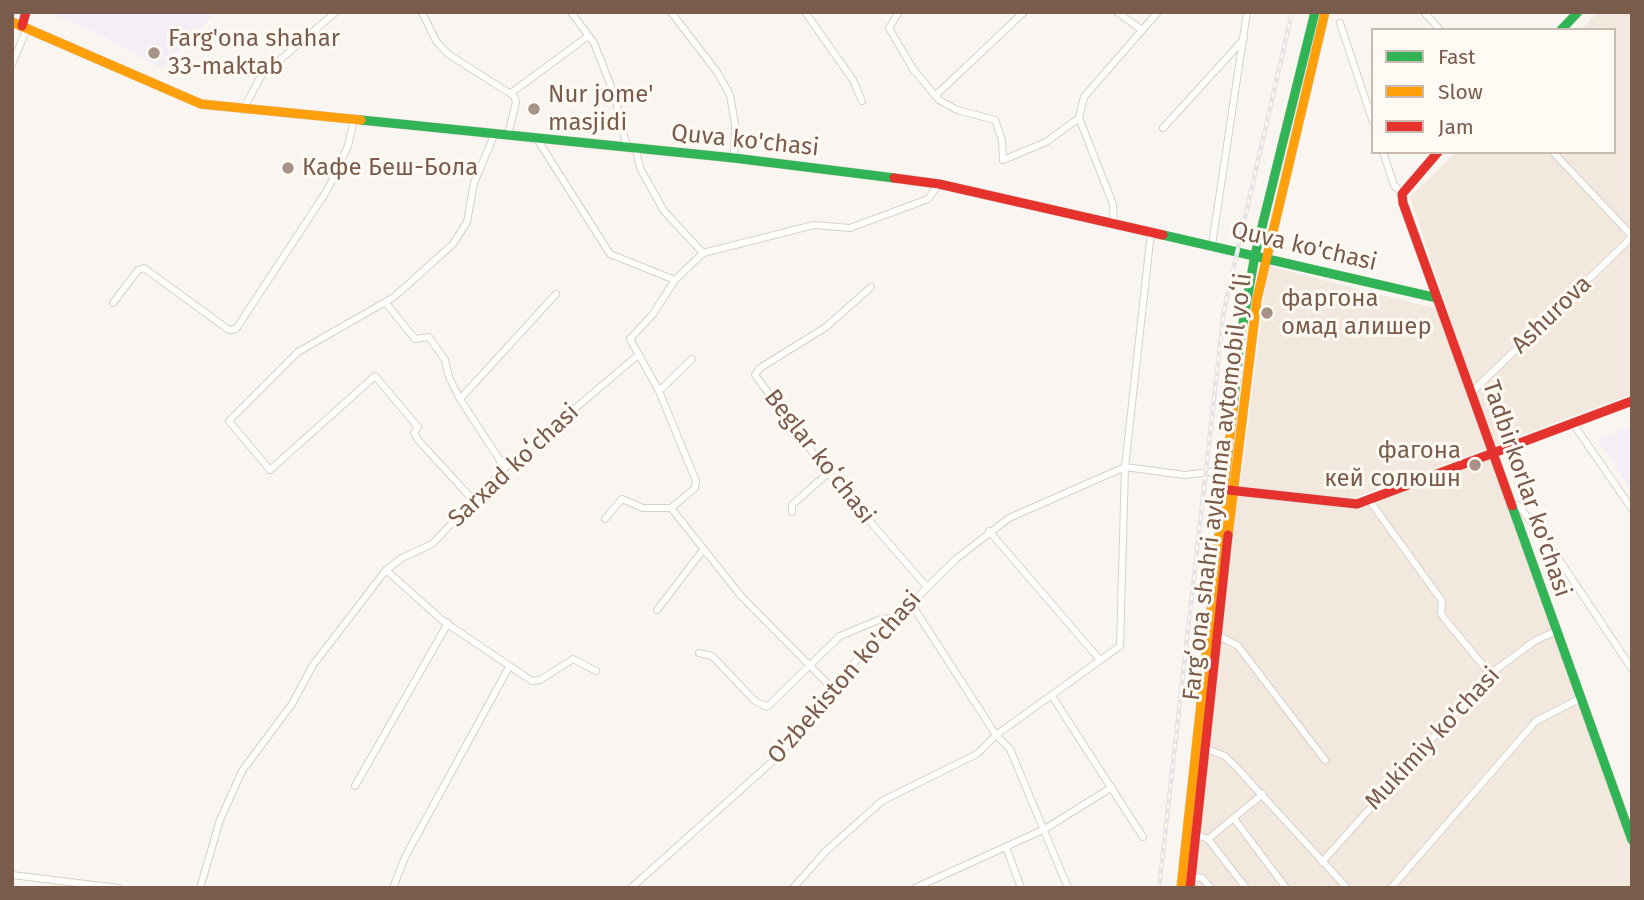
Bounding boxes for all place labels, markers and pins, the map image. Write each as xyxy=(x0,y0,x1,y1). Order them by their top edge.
place label: Farg'ona shahar 33-maktab xyxy=(168,25,340,81)
marker: Farg'ona shahar 33-maktab xyxy=(146,45,162,61)
place label: Nur jome' masjidi xyxy=(548,81,653,137)
marker: Nur jome' masjidi xyxy=(526,101,542,117)
place label: Кафе Беш-Бола xyxy=(302,154,478,182)
marker: Кафе Беш-Бола xyxy=(280,160,296,176)
place label: фаргона омад алишер xyxy=(1281,285,1432,341)
marker: фаргона омад алишер xyxy=(1259,305,1275,321)
place label: фагона кей солюшн xyxy=(1324,437,1461,493)
marker: фагона кей солюшн xyxy=(1467,457,1483,473)

